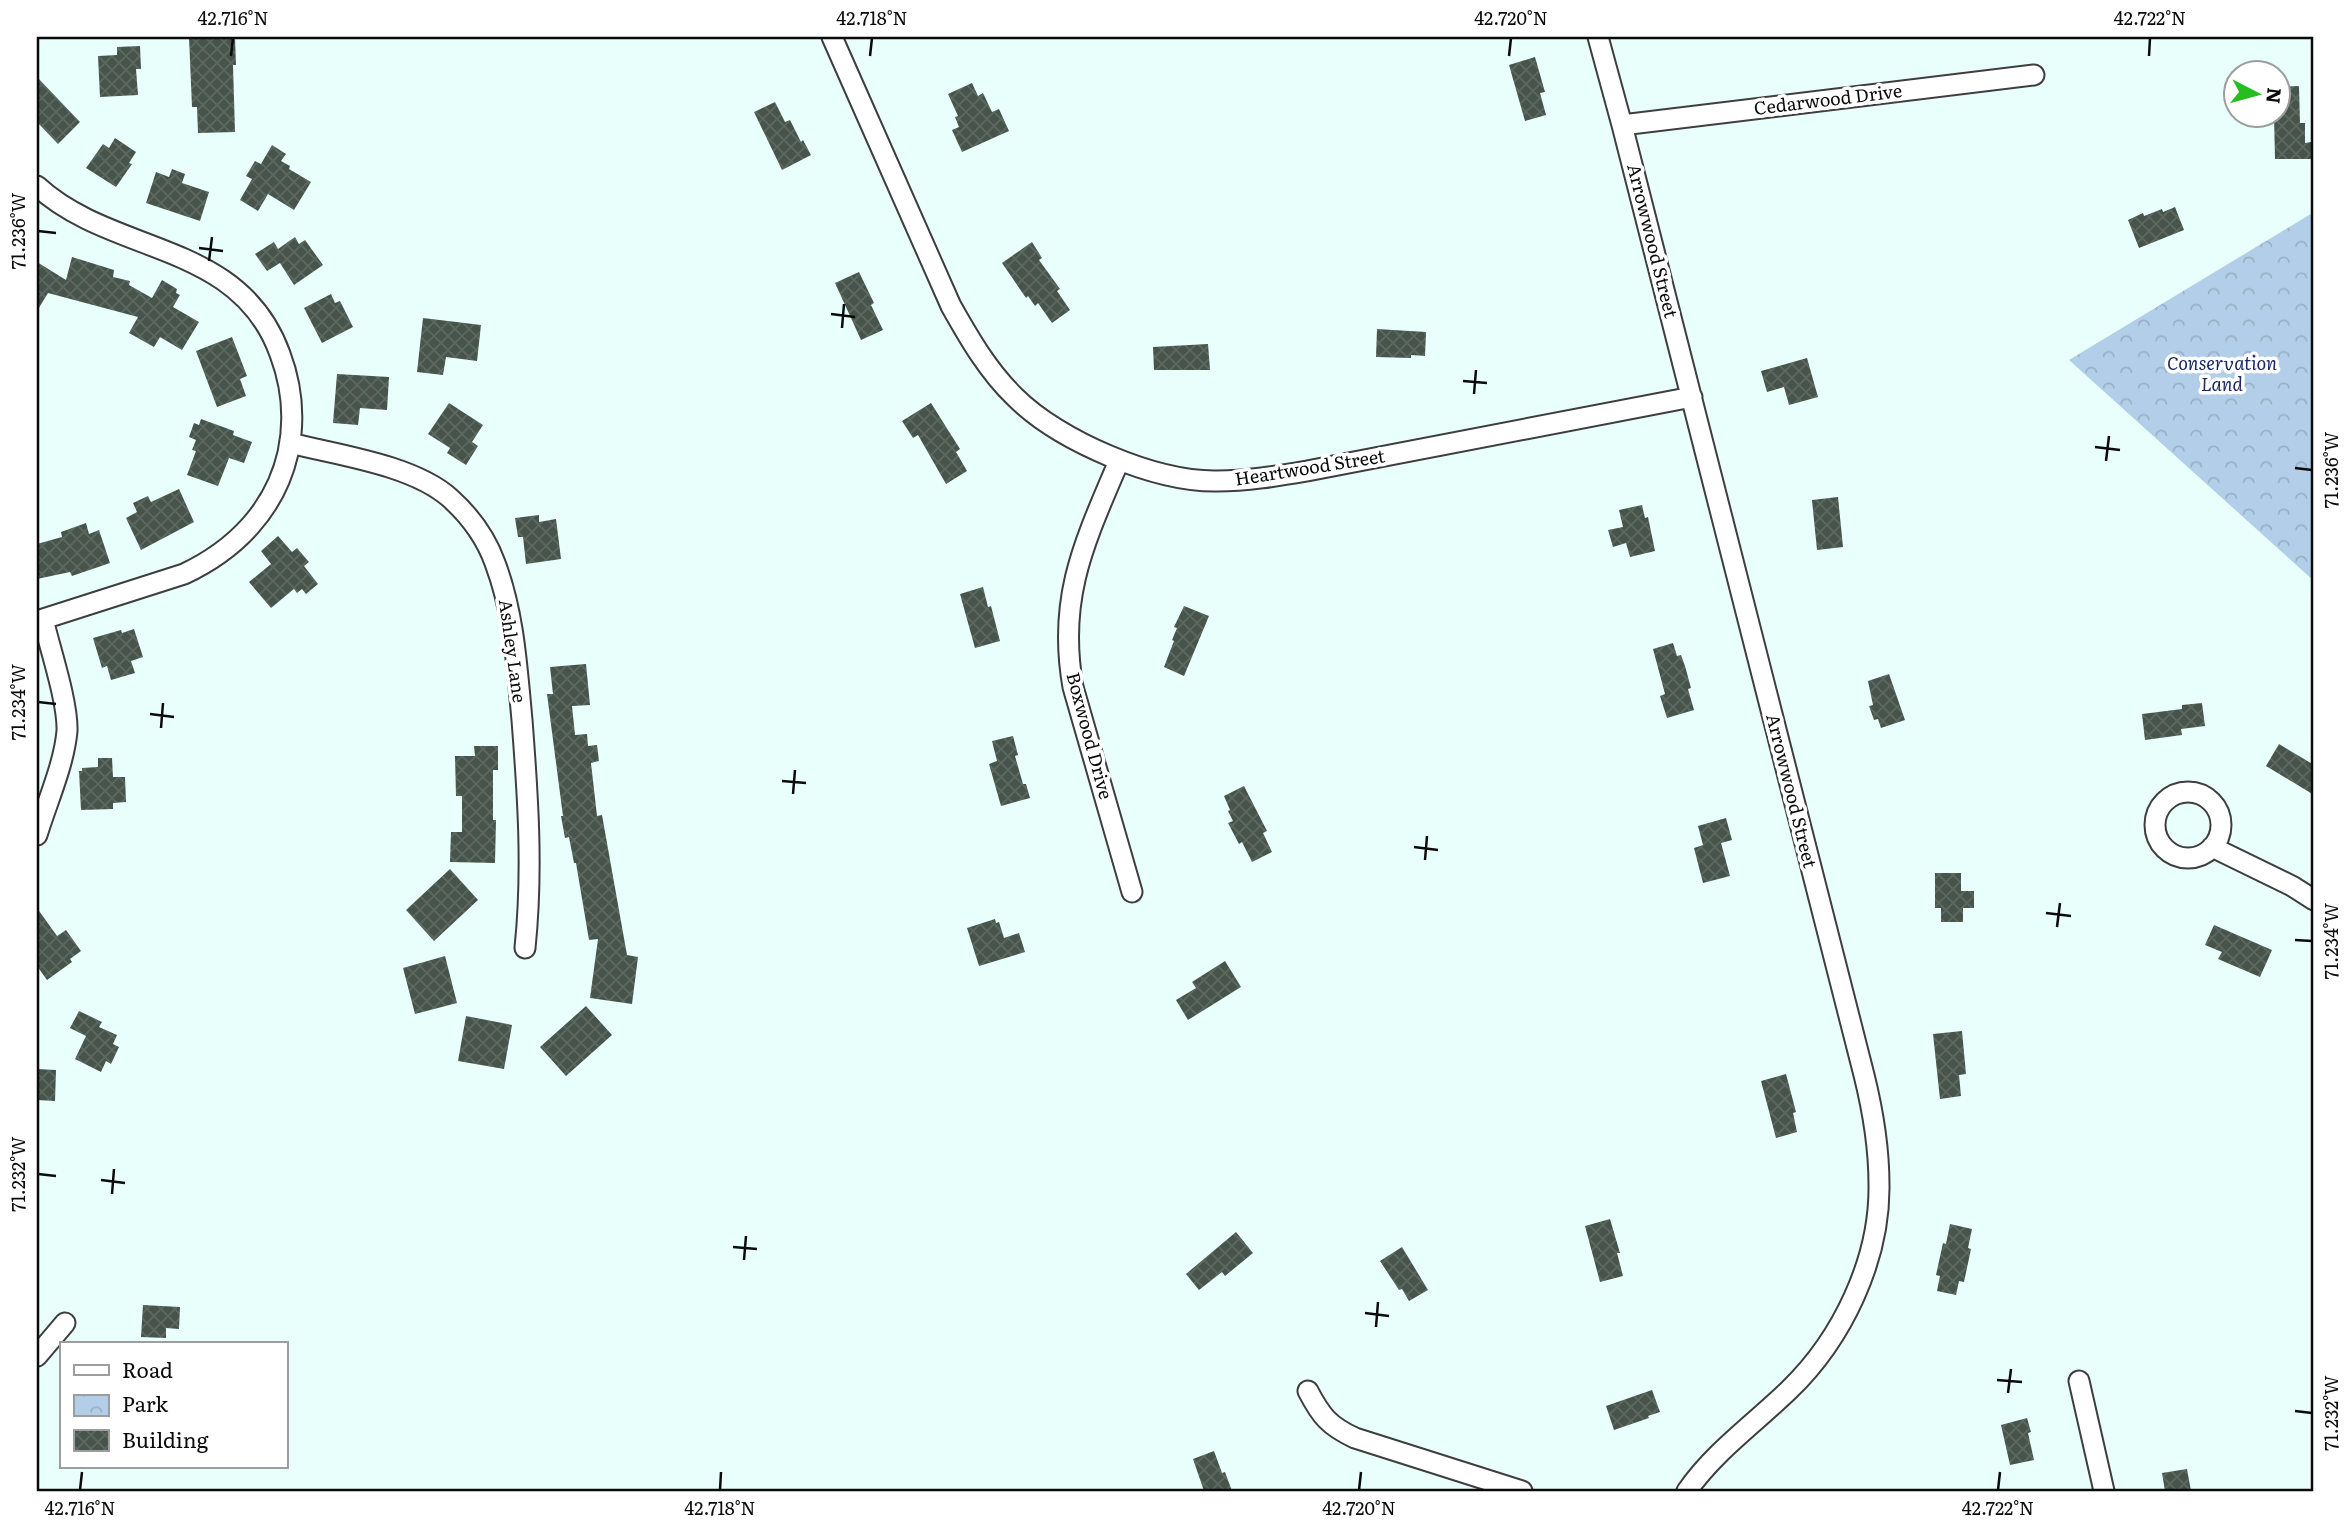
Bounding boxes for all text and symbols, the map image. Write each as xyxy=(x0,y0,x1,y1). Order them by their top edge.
text: 42.716°N xyxy=(197,4,269,31)
text: 42.718°N xyxy=(836,4,908,31)
text: 42.720°N xyxy=(1474,4,1548,31)
text: 42.722°N xyxy=(2114,4,2186,31)
north arrow xyxy=(2222,60,2292,130)
street label: Cedarwood Drive xyxy=(1752,76,1904,121)
text: N xyxy=(2260,86,2290,105)
street label: Arrowwood Street xyxy=(1621,161,1686,321)
text: 71.236°W xyxy=(4,192,31,269)
park label: Conservation Land xyxy=(2167,349,2277,397)
text: 71.236°W xyxy=(2317,431,2344,508)
street label: Heartwood Street xyxy=(1233,441,1387,492)
street label: Ashley Lane xyxy=(493,597,534,704)
text: 71.234°W xyxy=(4,663,31,740)
street label: Boxwood Drive xyxy=(1061,669,1120,802)
street label: Arrowwood Street xyxy=(1760,711,1825,871)
text: 71.234°W xyxy=(2317,902,2344,979)
text: 71.232°W xyxy=(4,1136,31,1212)
legend xyxy=(60,1342,287,1468)
text: Road xyxy=(122,1353,173,1384)
text: 71.232°W xyxy=(2317,1375,2344,1451)
text: Park xyxy=(122,1387,168,1418)
text: Building xyxy=(122,1423,209,1454)
text: 42.716°N xyxy=(44,1494,116,1521)
text: 42.718°N xyxy=(684,1494,756,1521)
text: 42.720°N xyxy=(1322,1494,1396,1521)
text: 42.722°N xyxy=(1962,1494,2034,1521)

